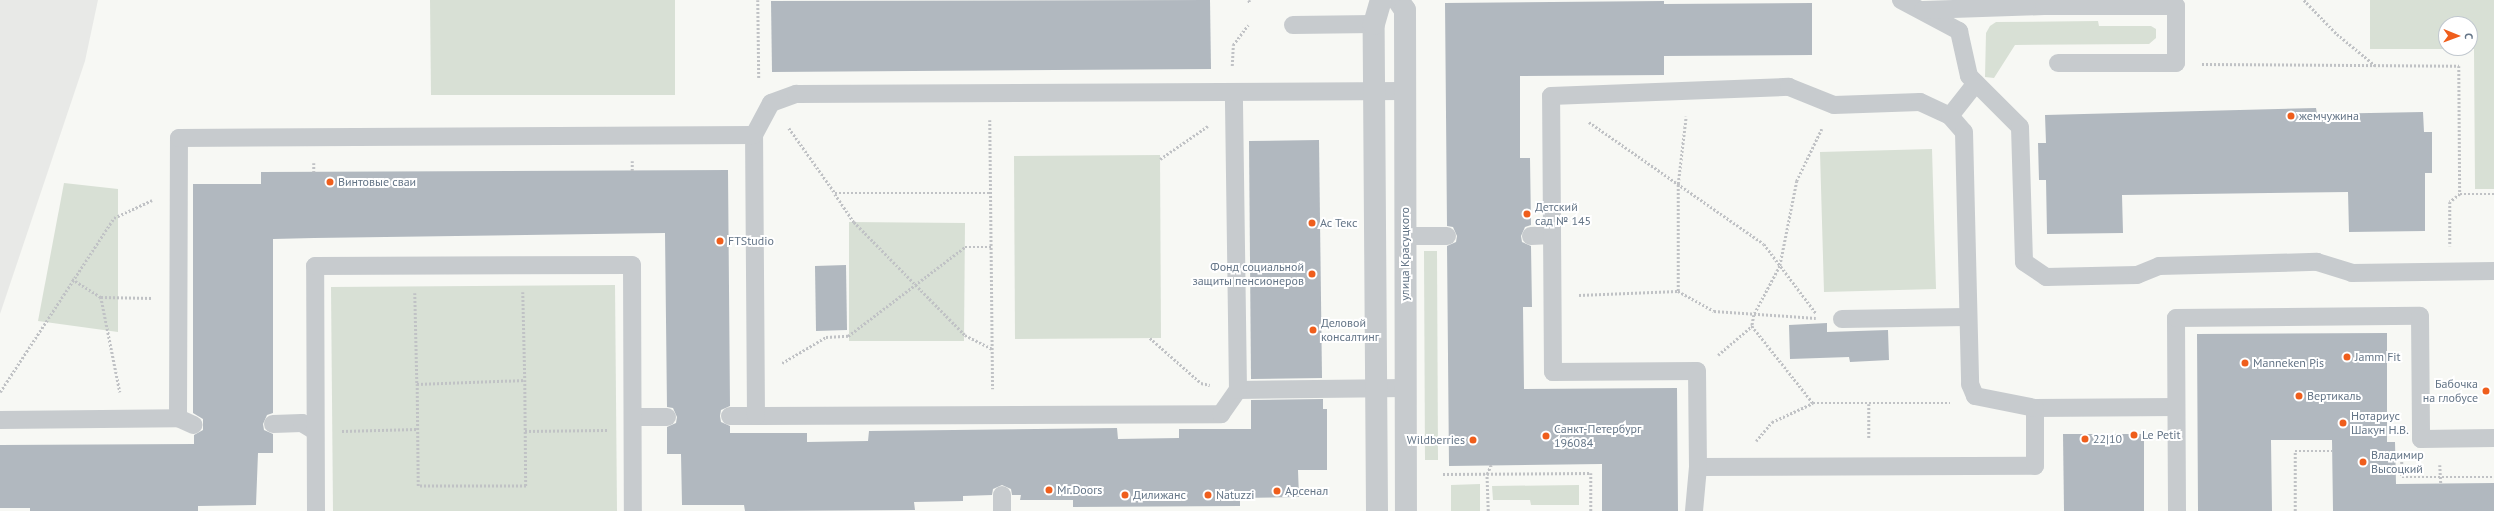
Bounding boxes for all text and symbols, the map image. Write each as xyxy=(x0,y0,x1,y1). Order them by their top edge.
north arrow xyxy=(2438,16,2478,56)
text: С xyxy=(2462,33,2476,39)
place label: жемчужина xyxy=(2299,109,2359,123)
marker: жемчужина xyxy=(2286,111,2296,121)
place label: Винтовые сваи xyxy=(338,175,416,189)
marker: Винтовые сваи xyxy=(325,177,335,187)
place label: Детский сад № 145 xyxy=(1535,200,1591,228)
street label: улица Красуцкого xyxy=(1398,207,1412,301)
marker: Детский сад № 145 xyxy=(1522,209,1532,219)
place label: Ас Текс xyxy=(1320,216,1358,230)
marker: Ас Текс xyxy=(1307,218,1317,228)
place label: FTStudio xyxy=(728,234,774,248)
marker: FTStudio xyxy=(715,236,725,246)
place label: Фонд социальной защиты пенсионеров xyxy=(1192,260,1304,288)
marker: Фонд социальной защиты пенсионеров xyxy=(1307,269,1317,279)
place label: Деловой консалтинг xyxy=(1321,316,1379,344)
marker: Деловой консалтинг xyxy=(1308,325,1318,335)
place label: Jamm Fit xyxy=(2355,350,2401,364)
marker: Jamm Fit xyxy=(2342,352,2352,362)
place label: Manneken Pis xyxy=(2253,356,2324,370)
marker: Manneken Pis xyxy=(2240,358,2250,368)
place label: Бабочка на глобусе xyxy=(2423,377,2478,405)
marker: Бабочка на глобусе xyxy=(2481,386,2491,396)
place label: Вертикаль xyxy=(2307,389,2361,403)
marker: Вертикаль xyxy=(2294,391,2304,401)
place label: Нотариус Шакун Н.В. xyxy=(2351,409,2409,437)
marker: Нотариус Шакун Н.В. xyxy=(2338,418,2348,428)
place label: Санкт-Петербург 196084 xyxy=(1554,422,1641,450)
place label: Le Petit xyxy=(2142,428,2181,442)
marker: Le Petit xyxy=(2129,430,2139,440)
marker: Санкт-Петербург 196084 xyxy=(1541,431,1551,441)
place label: 22|10 xyxy=(2093,432,2122,446)
place label: Wildberries xyxy=(1407,433,1465,447)
marker: 22|10 xyxy=(2080,434,2090,444)
marker: Wildberries xyxy=(1468,435,1478,445)
place label: Владимир Высоцкий xyxy=(2371,448,2424,476)
marker: Владимир Высоцкий xyxy=(2358,457,2368,467)
place label: Mr.Doors xyxy=(1057,483,1102,497)
place label: Арсенал xyxy=(1285,484,1328,498)
marker: Mr.Doors xyxy=(1044,485,1054,495)
marker: Арсенал xyxy=(1272,486,1282,496)
place label: Дилижанс xyxy=(1133,488,1186,502)
place label: Natuzzi xyxy=(1216,488,1255,502)
marker: Дилижанс xyxy=(1120,490,1130,500)
marker: Natuzzi xyxy=(1203,490,1213,500)

